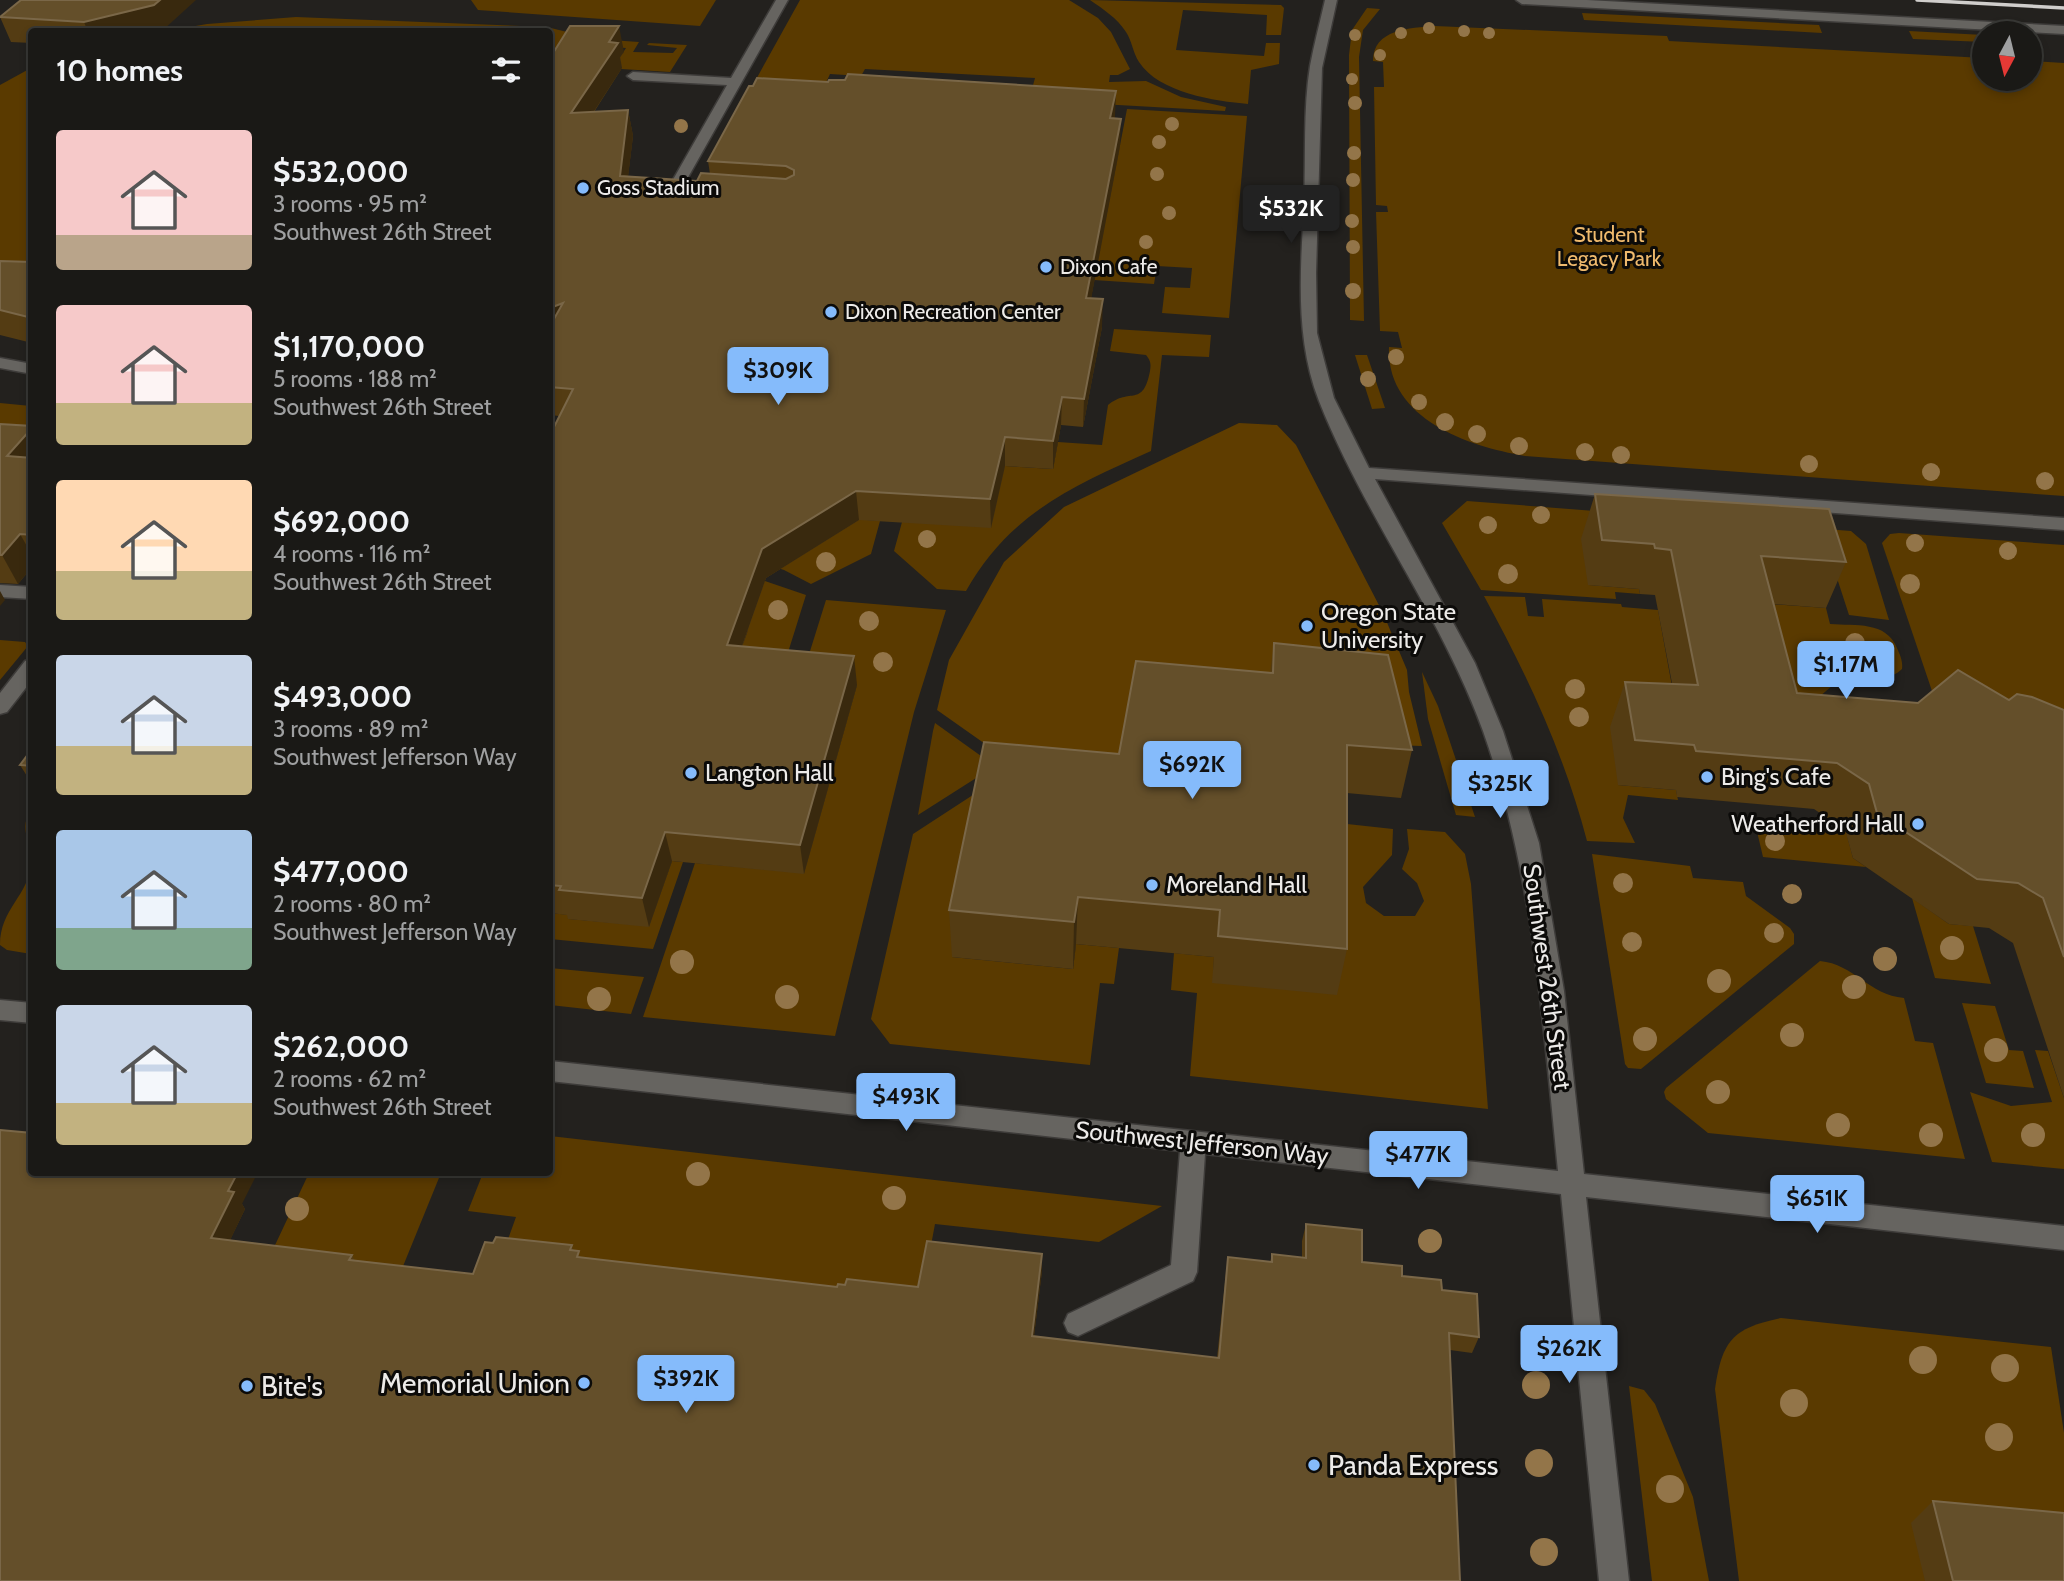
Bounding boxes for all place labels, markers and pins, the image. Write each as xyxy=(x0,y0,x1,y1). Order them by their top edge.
place label: Goss Stadium xyxy=(597,175,719,200)
marker: Goss Stadium xyxy=(575,180,591,196)
pin: $532K xyxy=(1242,186,1340,245)
place label: Dixon Cafe xyxy=(1060,254,1158,279)
marker: Dixon Cafe xyxy=(1038,259,1054,275)
place label: Dixon Recreation Center xyxy=(845,299,1061,324)
marker: Dixon Recreation Center xyxy=(823,304,839,320)
pin: $309K xyxy=(729,348,827,407)
place label: Oregon State University xyxy=(1321,597,1456,654)
marker: Oregon State University xyxy=(1299,618,1315,634)
pin: $1.17M xyxy=(1789,642,1903,701)
pin: $692K xyxy=(1143,742,1241,801)
place label: Langton Hall xyxy=(705,758,834,787)
pin: $325K xyxy=(1451,760,1549,820)
place label: Bing's Cafe xyxy=(1721,762,1831,791)
marker: Langton Hall xyxy=(683,765,699,781)
marker: Bing's Cafe xyxy=(1699,769,1715,785)
place label: Weatherford Hall xyxy=(1731,809,1904,838)
marker: Weatherford Hall xyxy=(1910,816,1926,832)
place label: Moreland Hall xyxy=(1166,870,1307,899)
marker: Moreland Hall xyxy=(1144,877,1160,893)
pin: $493K xyxy=(857,1074,955,1133)
pin: $477K xyxy=(1369,1132,1467,1191)
pin: $651K xyxy=(1768,1176,1866,1235)
pin: $262K xyxy=(1520,1326,1618,1385)
pin: $392K xyxy=(637,1356,735,1415)
place label: Memorial Union xyxy=(380,1366,570,1400)
place label: Bite's xyxy=(261,1369,323,1403)
marker: Memorial Union xyxy=(576,1375,592,1391)
marker: Bite's xyxy=(239,1378,255,1394)
place label: Panda Express xyxy=(1328,1448,1498,1482)
marker: Panda Express xyxy=(1306,1457,1322,1473)

